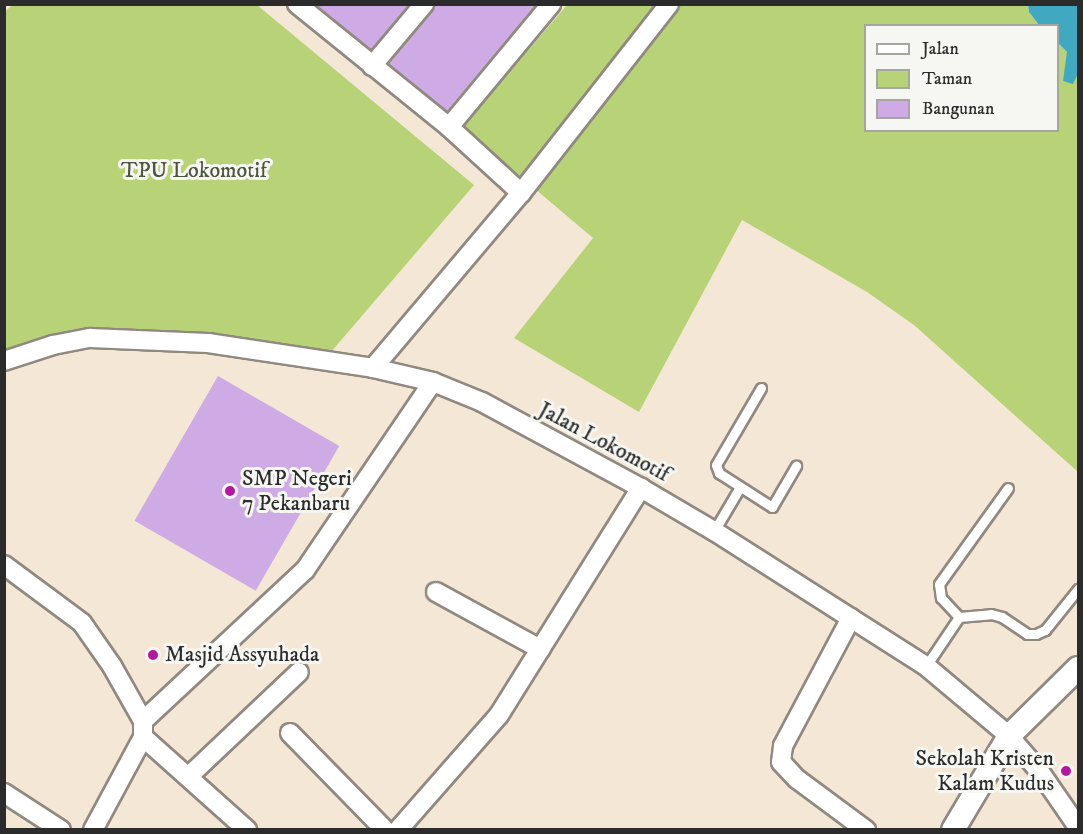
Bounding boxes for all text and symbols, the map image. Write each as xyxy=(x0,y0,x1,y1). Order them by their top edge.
legend xyxy=(864,24,1059,132)
text: Jalan xyxy=(922,38,959,60)
text: Taman xyxy=(922,68,972,90)
text: Bangunan xyxy=(922,98,994,120)
park label: TPU Lokomotif xyxy=(121,158,267,184)
street label: Jalan Lokomotif xyxy=(534,396,674,488)
place label: SMP Negeri 7 Pekanbaru xyxy=(242,465,352,516)
marker: SMP Negeri 7 Pekanbaru xyxy=(223,484,237,498)
place label: Masjid Assyuhada xyxy=(165,642,319,668)
marker: Masjid Assyuhada xyxy=(146,648,160,662)
place label: Sekolah Kristen Kalam Kudus xyxy=(916,745,1054,796)
marker: Sekolah Kristen Kalam Kudus xyxy=(1059,764,1073,778)

